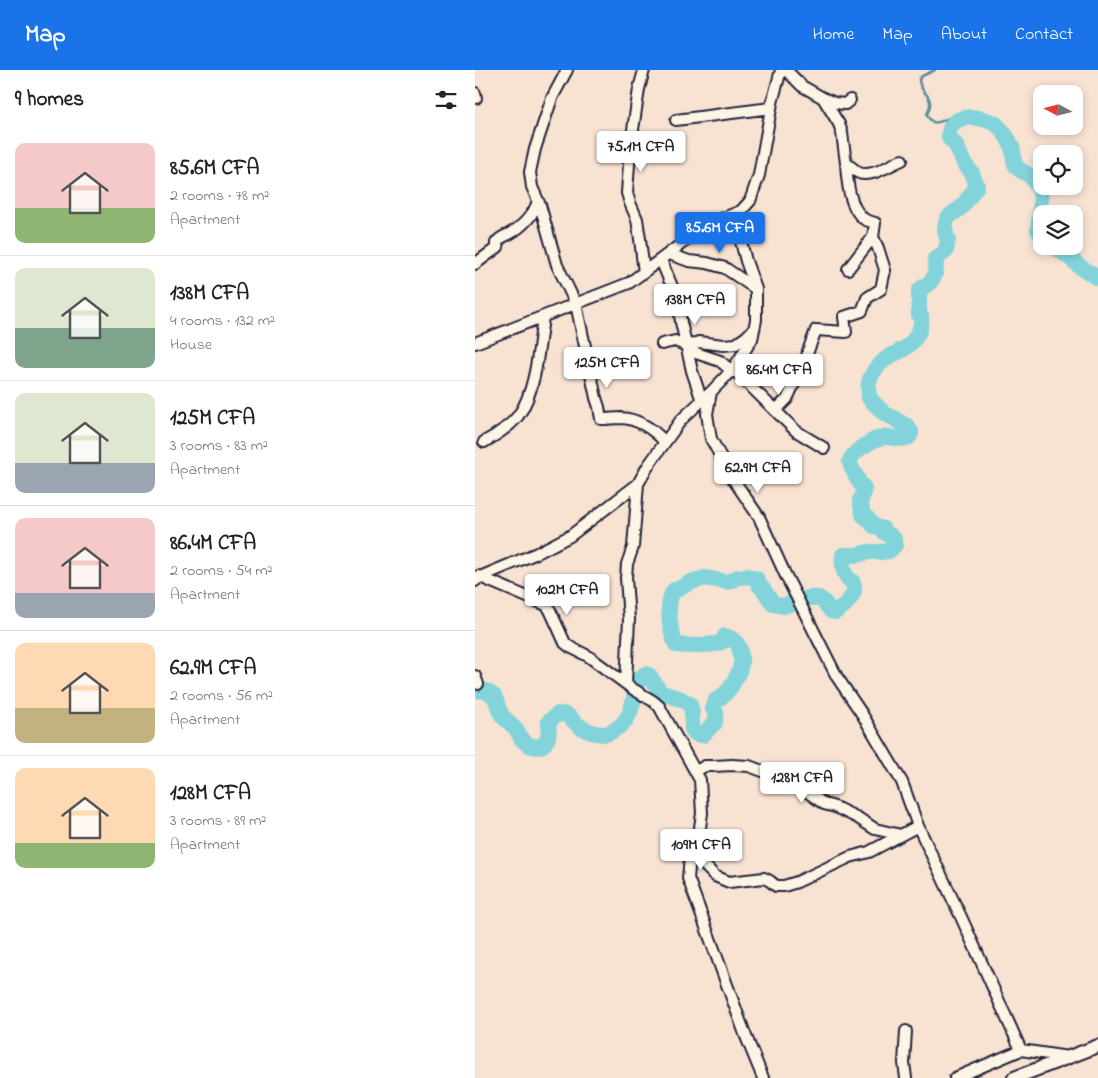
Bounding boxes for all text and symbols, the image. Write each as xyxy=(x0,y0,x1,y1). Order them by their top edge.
text: Map xyxy=(25,18,66,53)
text: Home xyxy=(813,22,854,48)
text: Map xyxy=(882,22,913,48)
text: About xyxy=(941,22,987,48)
text: Contact xyxy=(1015,22,1073,48)
text: 9 homes xyxy=(15,85,84,115)
north arrow xyxy=(1033,85,1083,135)
map controls xyxy=(1033,85,1083,255)
icon: filters xyxy=(432,86,460,114)
pin: 75.1M CFA xyxy=(584,131,698,173)
text: 75.1M CFA xyxy=(608,135,674,159)
button: locate xyxy=(1033,145,1083,195)
text: 85.6M CFA xyxy=(170,154,259,184)
icon: home xyxy=(55,163,115,223)
text: 2 rooms · 78 m² xyxy=(170,184,269,208)
button: layers xyxy=(1033,205,1083,255)
text: Apartment xyxy=(170,208,240,232)
pin: 85.6M CFA xyxy=(663,212,777,254)
text: 85.6M CFA xyxy=(686,216,754,240)
text: 138M CFA xyxy=(170,279,249,309)
pin: 138M CFA xyxy=(643,284,747,326)
icon: home xyxy=(55,288,115,348)
text: 138M CFA xyxy=(665,288,725,312)
text: 4 rooms · 132 m² xyxy=(170,309,275,333)
text: House xyxy=(170,333,212,357)
pin: 125M CFA xyxy=(555,346,659,389)
text: 125M CFA xyxy=(575,351,639,375)
pin: 86.4M CFA xyxy=(722,354,836,396)
text: 86.4M CFA xyxy=(746,358,812,382)
text: 125M CFA xyxy=(170,404,255,434)
icon: home xyxy=(55,413,115,473)
text: 3 rooms · 83 m² xyxy=(170,434,268,458)
pin: 62.9M CFA xyxy=(701,452,815,494)
text: 62.9M CFA xyxy=(725,456,791,480)
text: Apartment xyxy=(170,458,240,482)
text: 86.4M CFA xyxy=(170,529,256,559)
icon: home xyxy=(55,538,115,598)
text: 2 rooms · 54 m² xyxy=(170,559,272,583)
pin: 102M CFA xyxy=(515,574,619,616)
text: 102M CFA xyxy=(536,578,598,602)
text: Apartment xyxy=(170,583,240,607)
text: 62.9M CFA xyxy=(170,654,256,684)
icon: home xyxy=(55,663,115,723)
text: 2 rooms · 56 m² xyxy=(170,684,273,708)
text: Apartment xyxy=(170,708,240,732)
pin: 128M CFA xyxy=(750,762,854,804)
text: 128M CFA xyxy=(771,766,833,790)
text: 128M CFA xyxy=(170,779,251,809)
icon: home xyxy=(55,788,115,848)
text: 3 rooms · 89 m² xyxy=(170,809,266,833)
pin: 109M CFA xyxy=(649,828,753,871)
text: Apartment xyxy=(170,833,240,857)
text: 109M CFA xyxy=(671,833,731,857)

